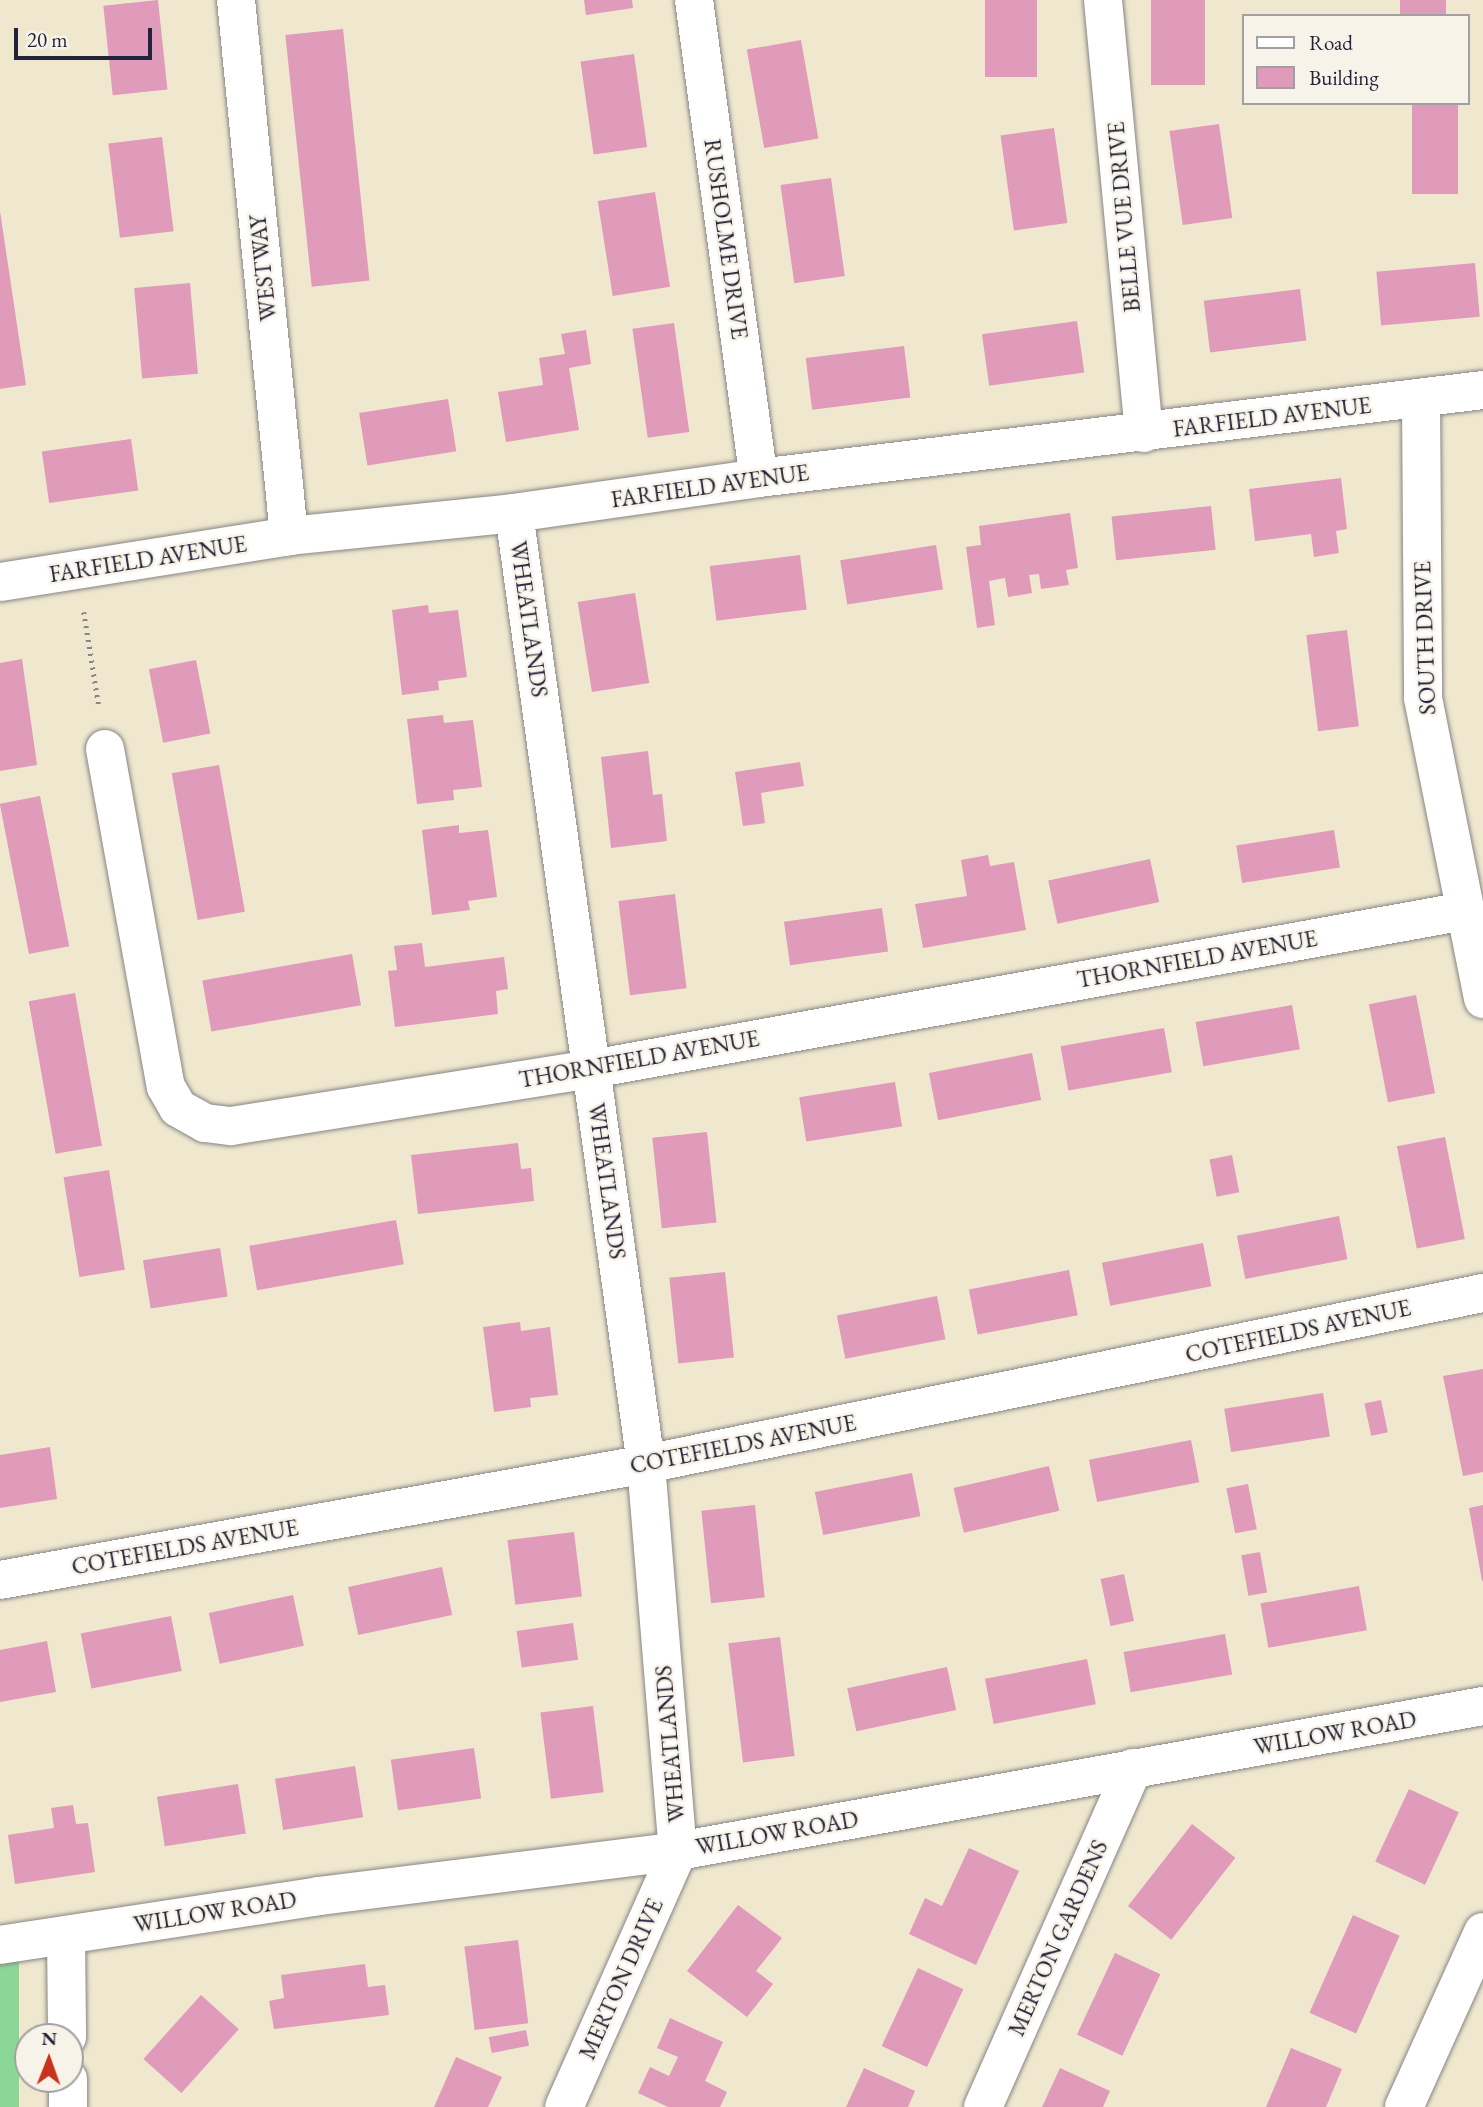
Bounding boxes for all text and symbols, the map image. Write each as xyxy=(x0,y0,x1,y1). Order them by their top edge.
scale bar xyxy=(18,14,156,58)
legend xyxy=(1242,14,1469,105)
text: 20 m xyxy=(27,26,68,53)
text: Road xyxy=(1309,29,1353,56)
text: Building xyxy=(1309,64,1379,91)
street label: BELLE VUE DRIVE xyxy=(1102,121,1146,313)
street label: RUSHOLME DRIVE xyxy=(698,137,754,341)
street label: WESTWAY xyxy=(244,214,282,322)
street label: FARFIELD AVENUE xyxy=(1171,391,1373,443)
street label: FARFIELD AVENUE xyxy=(609,458,811,514)
street label: FARFIELD AVENUE xyxy=(47,530,249,588)
street label: WHEATLANDS xyxy=(504,539,554,699)
street label: SOUTH DRIVE xyxy=(1409,561,1441,715)
street label: THORNFIELD AVENUE xyxy=(1075,924,1319,994)
street label: THORNFIELD AVENUE xyxy=(517,1024,761,1094)
street label: WHEATLANDS xyxy=(582,1101,632,1261)
street label: COTEFIELDS AVENUE xyxy=(1183,1294,1413,1368)
street label: COTEFIELDS AVENUE xyxy=(628,1409,858,1479)
street label: COTEFIELDS AVENUE xyxy=(69,1513,301,1581)
street label: WHEATLANDS xyxy=(649,1664,691,1824)
street label: WILLOW ROAD xyxy=(1252,1705,1418,1761)
street label: WILLOW ROAD xyxy=(694,1805,860,1861)
street label: MERTON GARDENS xyxy=(1002,1836,1114,2040)
street label: WILLOW ROAD xyxy=(132,1885,298,1939)
street label: MERTON DRIVE xyxy=(573,1894,669,2064)
north arrow xyxy=(14,2023,84,2093)
text: N xyxy=(41,2026,57,2051)

